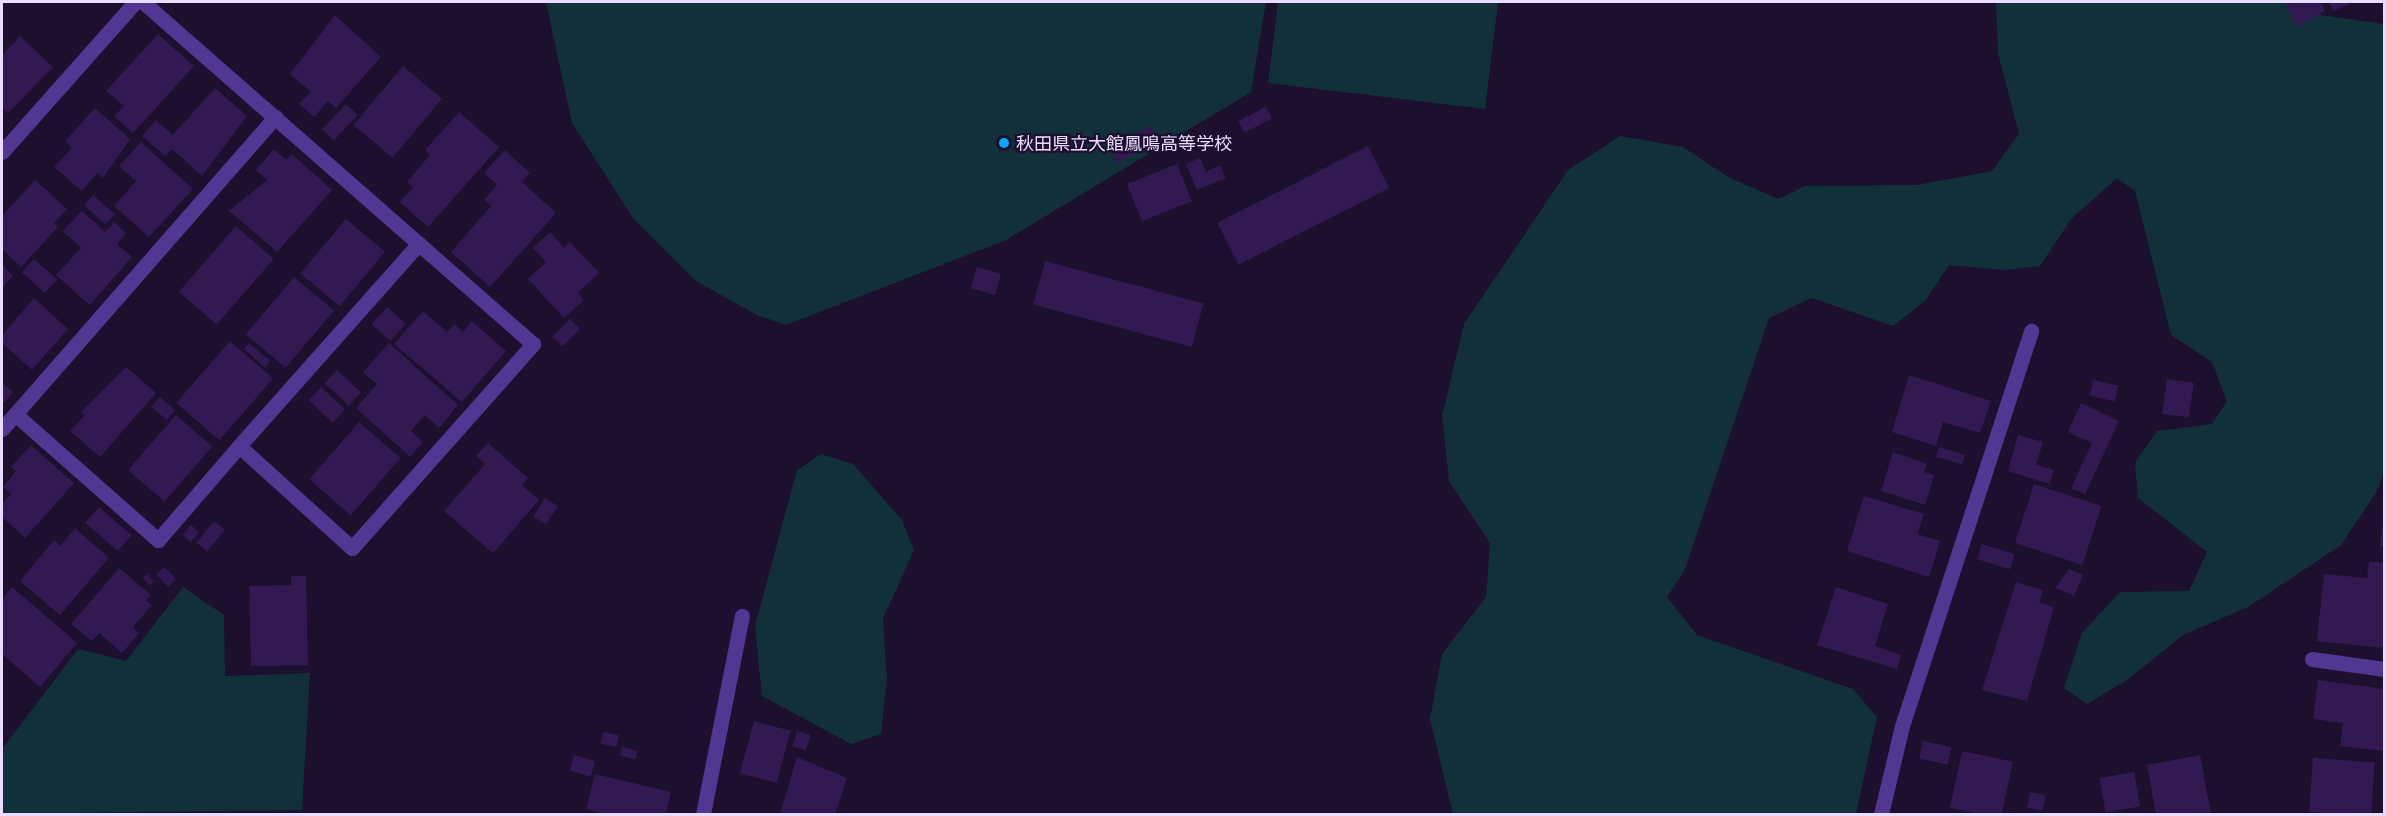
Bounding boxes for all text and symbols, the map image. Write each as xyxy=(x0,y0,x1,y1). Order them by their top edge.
place label: 秋田県立大館鳳鳴高等学校 xyxy=(1016,132,1232,154)
marker: 秋田県立大館鳳鳴高等学校 xyxy=(997,136,1011,150)

